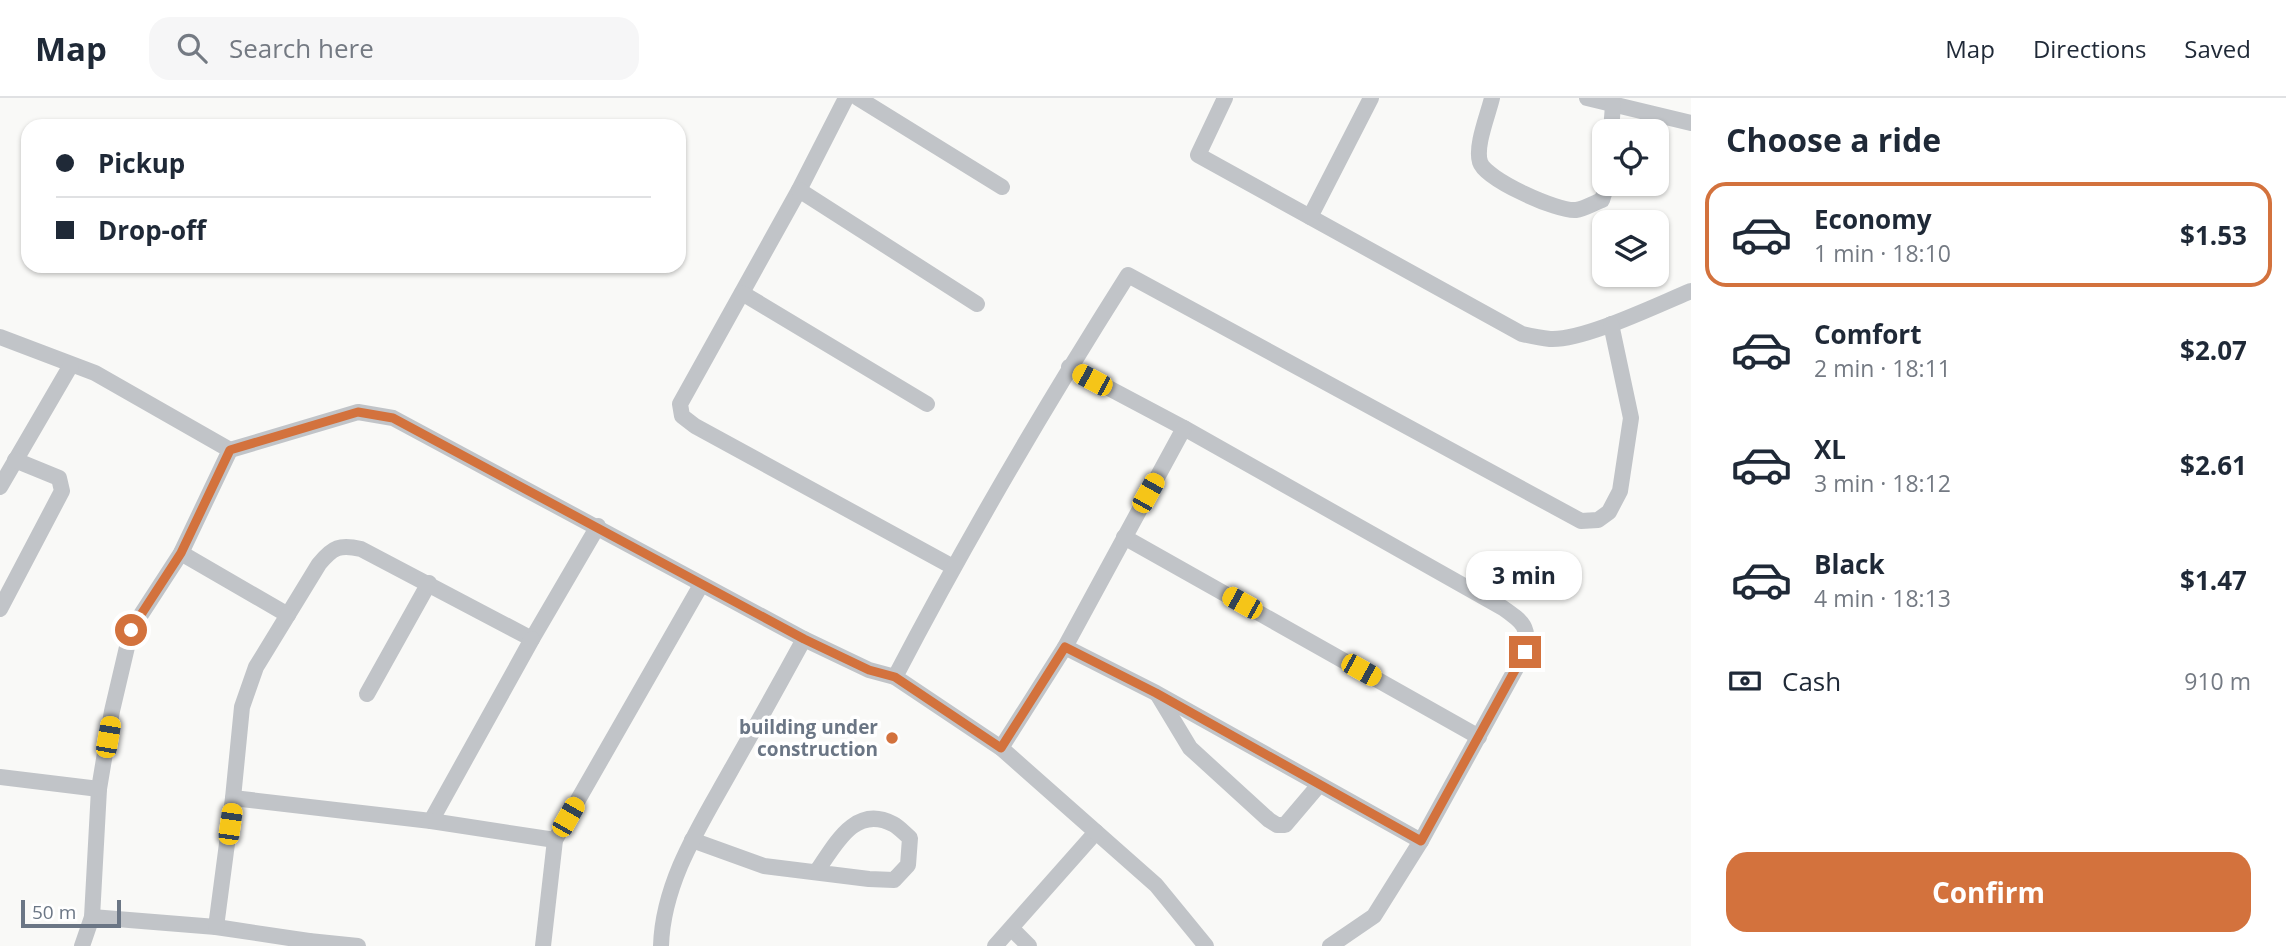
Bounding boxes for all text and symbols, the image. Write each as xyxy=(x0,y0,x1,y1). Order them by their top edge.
search box xyxy=(149,17,639,80)
text: Map xyxy=(35,26,107,71)
icon: search xyxy=(173,29,211,67)
text: Search here xyxy=(229,30,374,66)
text: Map xyxy=(1945,32,1995,65)
text: Directions xyxy=(2033,32,2146,65)
text: Saved xyxy=(2184,32,2251,65)
text: Choose a ride xyxy=(1726,118,1941,161)
map controls xyxy=(1592,119,1669,287)
button: locate xyxy=(1592,119,1669,196)
text: Pickup xyxy=(98,145,185,181)
text: Economy xyxy=(1814,201,1932,237)
icon: car xyxy=(1730,203,1793,266)
button: layers xyxy=(1592,210,1669,287)
text: Drop-off xyxy=(98,212,206,248)
text: $1.53 xyxy=(2180,217,2247,253)
text: 1 min · 18:10 xyxy=(1814,237,1951,269)
text: Comfort xyxy=(1814,316,1921,352)
icon: car xyxy=(1730,318,1793,381)
text: $2.07 xyxy=(2180,332,2247,368)
text: 2 min · 18:11 xyxy=(1814,352,1951,384)
car xyxy=(1069,361,1116,399)
text: XL xyxy=(1814,431,1846,467)
icon: car xyxy=(1730,433,1793,496)
text: $2.61 xyxy=(2180,447,2247,483)
text: 3 min · 18:12 xyxy=(1814,467,1951,499)
car xyxy=(1129,470,1168,516)
text: Black xyxy=(1814,546,1885,582)
icon: car xyxy=(1730,548,1793,611)
callout: 3 min xyxy=(1467,550,1583,600)
text: 3 min xyxy=(1492,559,1556,591)
text: $1.47 xyxy=(2180,562,2247,598)
text: 4 min · 18:13 xyxy=(1814,582,1951,614)
car xyxy=(1219,584,1266,622)
route start xyxy=(115,614,147,646)
route end xyxy=(1509,636,1541,668)
car xyxy=(1338,651,1385,689)
icon: cash xyxy=(1726,662,1764,700)
text: Cash xyxy=(1782,663,1841,699)
text: 910 m xyxy=(2184,665,2251,697)
car xyxy=(95,714,122,760)
place label: building under construction xyxy=(739,714,878,762)
marker: building under construction xyxy=(884,730,900,746)
car xyxy=(549,794,588,840)
car xyxy=(217,802,244,846)
button: Confirm xyxy=(1726,852,2251,932)
scale bar xyxy=(21,897,121,929)
text: 50 m xyxy=(32,899,76,925)

